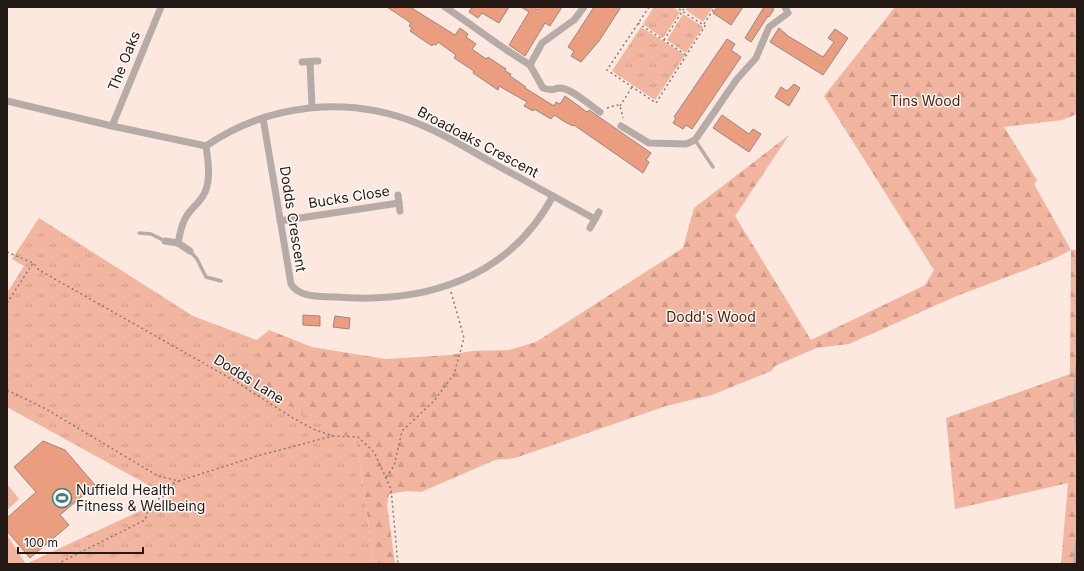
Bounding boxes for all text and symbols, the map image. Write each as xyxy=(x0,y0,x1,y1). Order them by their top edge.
street label: The Oaks xyxy=(104,28,143,93)
park label: Tins Wood xyxy=(890,92,960,109)
street label: Broadoaks Crescent xyxy=(415,103,542,181)
street label: Dodds Crescent xyxy=(277,165,310,273)
street label: Bucks Close xyxy=(307,182,391,211)
park label: Dodd's Wood xyxy=(666,308,756,325)
street label: Dodds Lane xyxy=(211,350,287,407)
place label: Nuffield Health Fitness & Wellbeing xyxy=(76,481,205,514)
sports icon: Nuffield Health Fitness & Wellbeing xyxy=(51,487,73,509)
scale bar xyxy=(18,529,143,555)
text: 100 m xyxy=(24,535,58,550)

